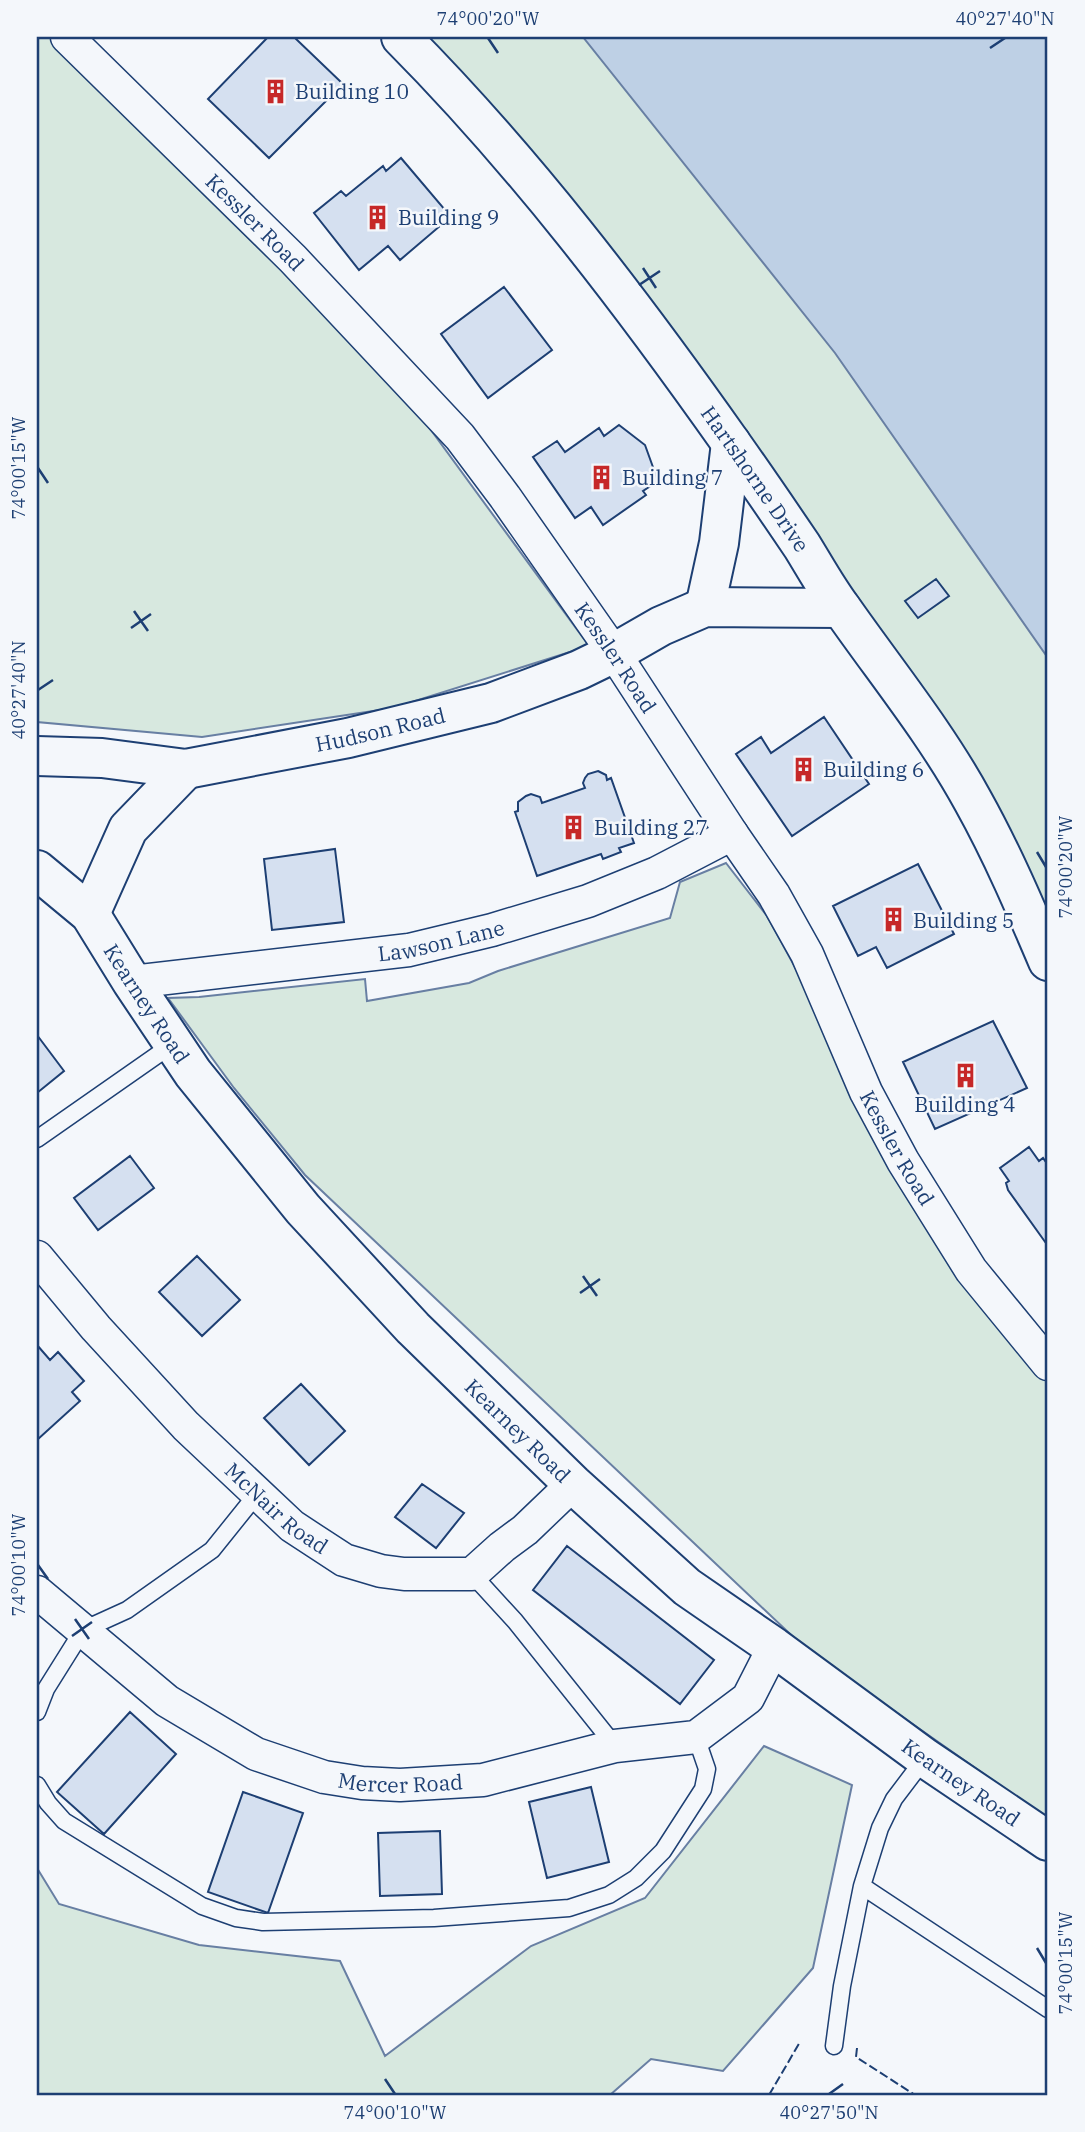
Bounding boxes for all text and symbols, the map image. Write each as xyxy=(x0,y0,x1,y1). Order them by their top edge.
text: 74°00'20"W xyxy=(437,7,540,30)
text: 40°27'40"N xyxy=(956,7,1055,30)
building icon: Building 10 xyxy=(261,77,289,105)
place label: Building 10 xyxy=(295,77,409,105)
street label: Kessler Road xyxy=(200,167,311,277)
building icon: Building 9 xyxy=(364,203,392,231)
place label: Building 9 xyxy=(398,203,499,231)
street label: Hartshorne Drive xyxy=(695,400,816,557)
text: 74°00'15"W xyxy=(7,416,30,519)
building icon: Building 7 xyxy=(588,463,616,491)
place label: Building 7 xyxy=(622,463,723,491)
street label: Kessler Road xyxy=(569,597,663,718)
text: 40°27'40"N xyxy=(7,641,30,740)
street label: Hudson Road xyxy=(313,701,448,758)
building icon: Building 6 xyxy=(789,755,817,783)
place label: Building 6 xyxy=(823,755,924,783)
building icon: Building 27 xyxy=(560,813,588,841)
place label: Building 27 xyxy=(594,813,708,841)
text: 74°00'20"W xyxy=(1054,815,1077,918)
building icon: Building 5 xyxy=(879,906,907,934)
place label: Building 5 xyxy=(913,906,1014,934)
street label: Lawson Lane xyxy=(376,913,508,968)
street label: Kearney Road xyxy=(98,938,197,1069)
building icon: Building 4 xyxy=(951,1061,979,1089)
street label: Kessler Road xyxy=(854,1085,941,1211)
place label: Building 4 xyxy=(914,1090,1016,1118)
street label: Kearney Road xyxy=(459,1372,577,1489)
street label: McNair Road xyxy=(219,1456,334,1560)
text: 74°00'10"W xyxy=(7,1513,30,1616)
street label: Kearney Road xyxy=(896,1732,1026,1832)
street label: Mercer Road xyxy=(336,1765,464,1799)
text: 74°00'15"W xyxy=(1054,1911,1077,2014)
text: 74°00'10"W xyxy=(344,2101,447,2124)
text: 40°27'50"N xyxy=(780,2101,879,2124)

